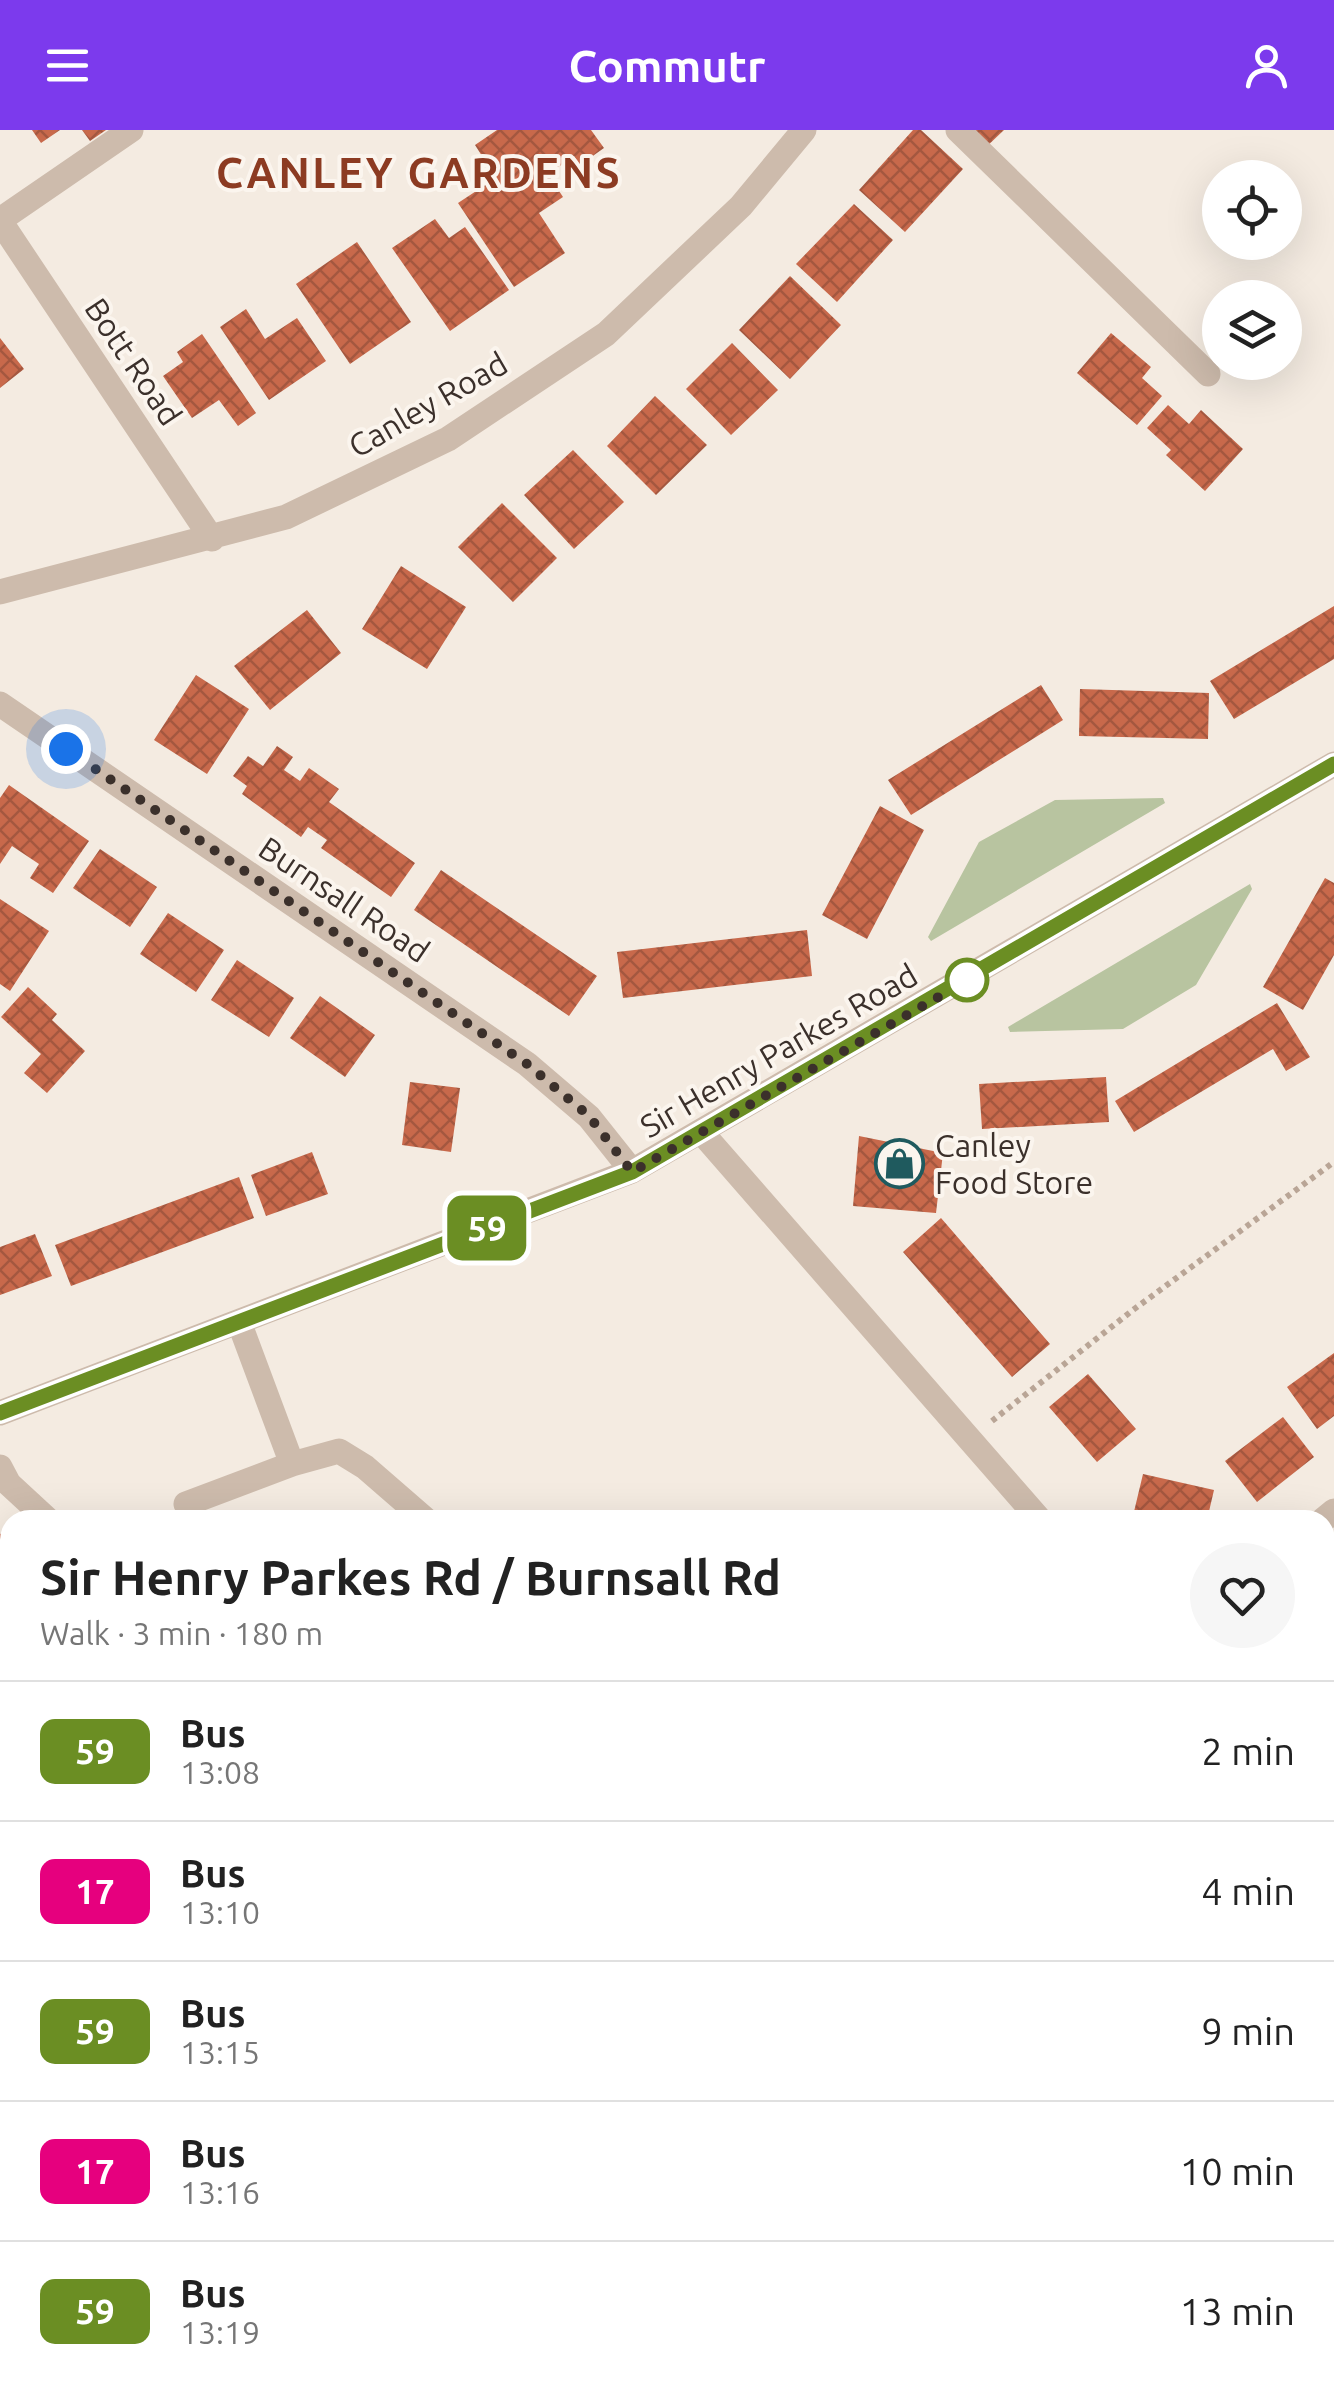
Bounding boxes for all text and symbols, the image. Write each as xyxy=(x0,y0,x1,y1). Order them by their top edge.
icon: menu xyxy=(40,38,95,93)
icon: person xyxy=(1239,38,1294,93)
text: Commutr xyxy=(568,40,766,91)
district label: CANLEY GARDENS xyxy=(216,149,622,196)
map controls xyxy=(1202,160,1302,380)
button: locate xyxy=(1202,160,1302,260)
button: layers xyxy=(1202,280,1302,380)
street label: Bott Road xyxy=(78,291,189,432)
street label: Canley Road xyxy=(342,344,513,464)
your location xyxy=(41,724,91,774)
street label: Burnsall Road xyxy=(253,829,436,969)
street label: Sir Henry Parkes Road xyxy=(634,956,923,1144)
unlabelled marker xyxy=(946,959,988,1001)
place label: Canley Food Store xyxy=(935,1127,1093,1200)
shop icon: Canley Food Store xyxy=(874,1138,926,1190)
line badge: 59 xyxy=(442,1196,532,1260)
text: 59 xyxy=(467,1208,507,1248)
button: heart xyxy=(1190,1543,1295,1648)
text: Sir Henry Parkes Rd / Burnsall Rd xyxy=(40,1550,781,1604)
text: Walk · 3 min · 180 m xyxy=(40,1615,323,1651)
text: Bus xyxy=(180,1712,245,1754)
text: 2 min xyxy=(1201,1730,1295,1772)
text: 59 xyxy=(75,1731,115,1771)
text: 13:08 xyxy=(180,1754,260,1790)
text: Bus xyxy=(180,1852,245,1894)
text: 4 min xyxy=(1201,1870,1295,1912)
text: 17 xyxy=(75,1871,115,1911)
text: 13:10 xyxy=(180,1894,260,1930)
text: Bus xyxy=(180,1992,245,2034)
text: 9 min xyxy=(1201,2010,1295,2052)
text: 59 xyxy=(75,2011,115,2051)
text: 13:15 xyxy=(180,2034,260,2070)
text: Bus xyxy=(180,2132,245,2174)
text: 10 min xyxy=(1180,2150,1295,2192)
text: 17 xyxy=(75,2151,115,2191)
text: 13:16 xyxy=(180,2174,260,2210)
text: Bus xyxy=(180,2272,245,2314)
text: 13 min xyxy=(1180,2290,1295,2332)
text: 59 xyxy=(75,2291,115,2331)
text: 13:19 xyxy=(180,2314,260,2350)

